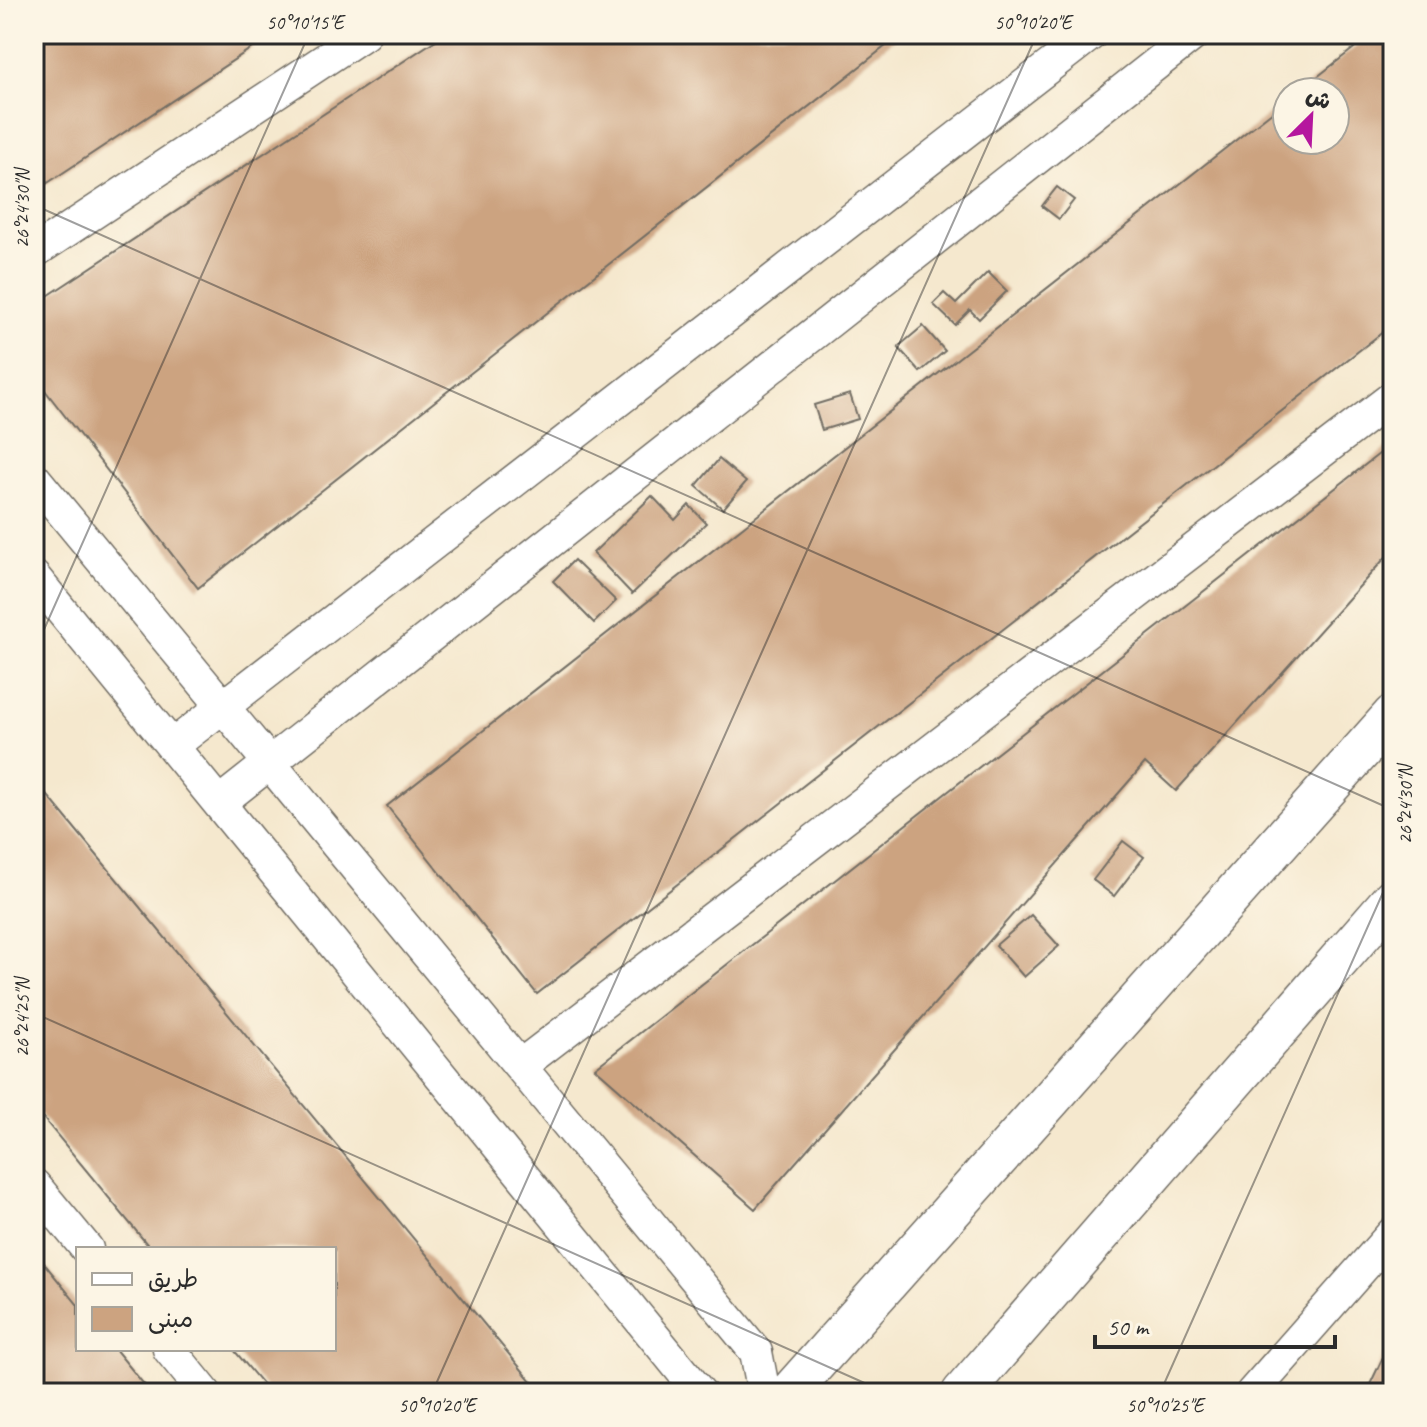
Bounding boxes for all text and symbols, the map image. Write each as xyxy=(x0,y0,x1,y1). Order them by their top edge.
text: 50°10'15"E xyxy=(266,10,346,35)
text: 50°10'20"E xyxy=(994,10,1074,35)
north arrow xyxy=(1271,76,1351,156)
text: ش xyxy=(1302,81,1335,116)
text: 26°24'30"N xyxy=(10,167,35,248)
text: 26°24'30"N xyxy=(1393,763,1418,844)
text: 26°24'25"N xyxy=(10,976,35,1057)
legend xyxy=(76,1247,336,1351)
text: طريق xyxy=(148,1264,198,1294)
scale bar xyxy=(1095,1299,1335,1349)
text: مبنى xyxy=(148,1304,193,1334)
text: 50 m xyxy=(1107,1312,1150,1342)
text: 50°10'20"E xyxy=(398,1393,478,1418)
text: 50°10'25"E xyxy=(1126,1393,1206,1418)

